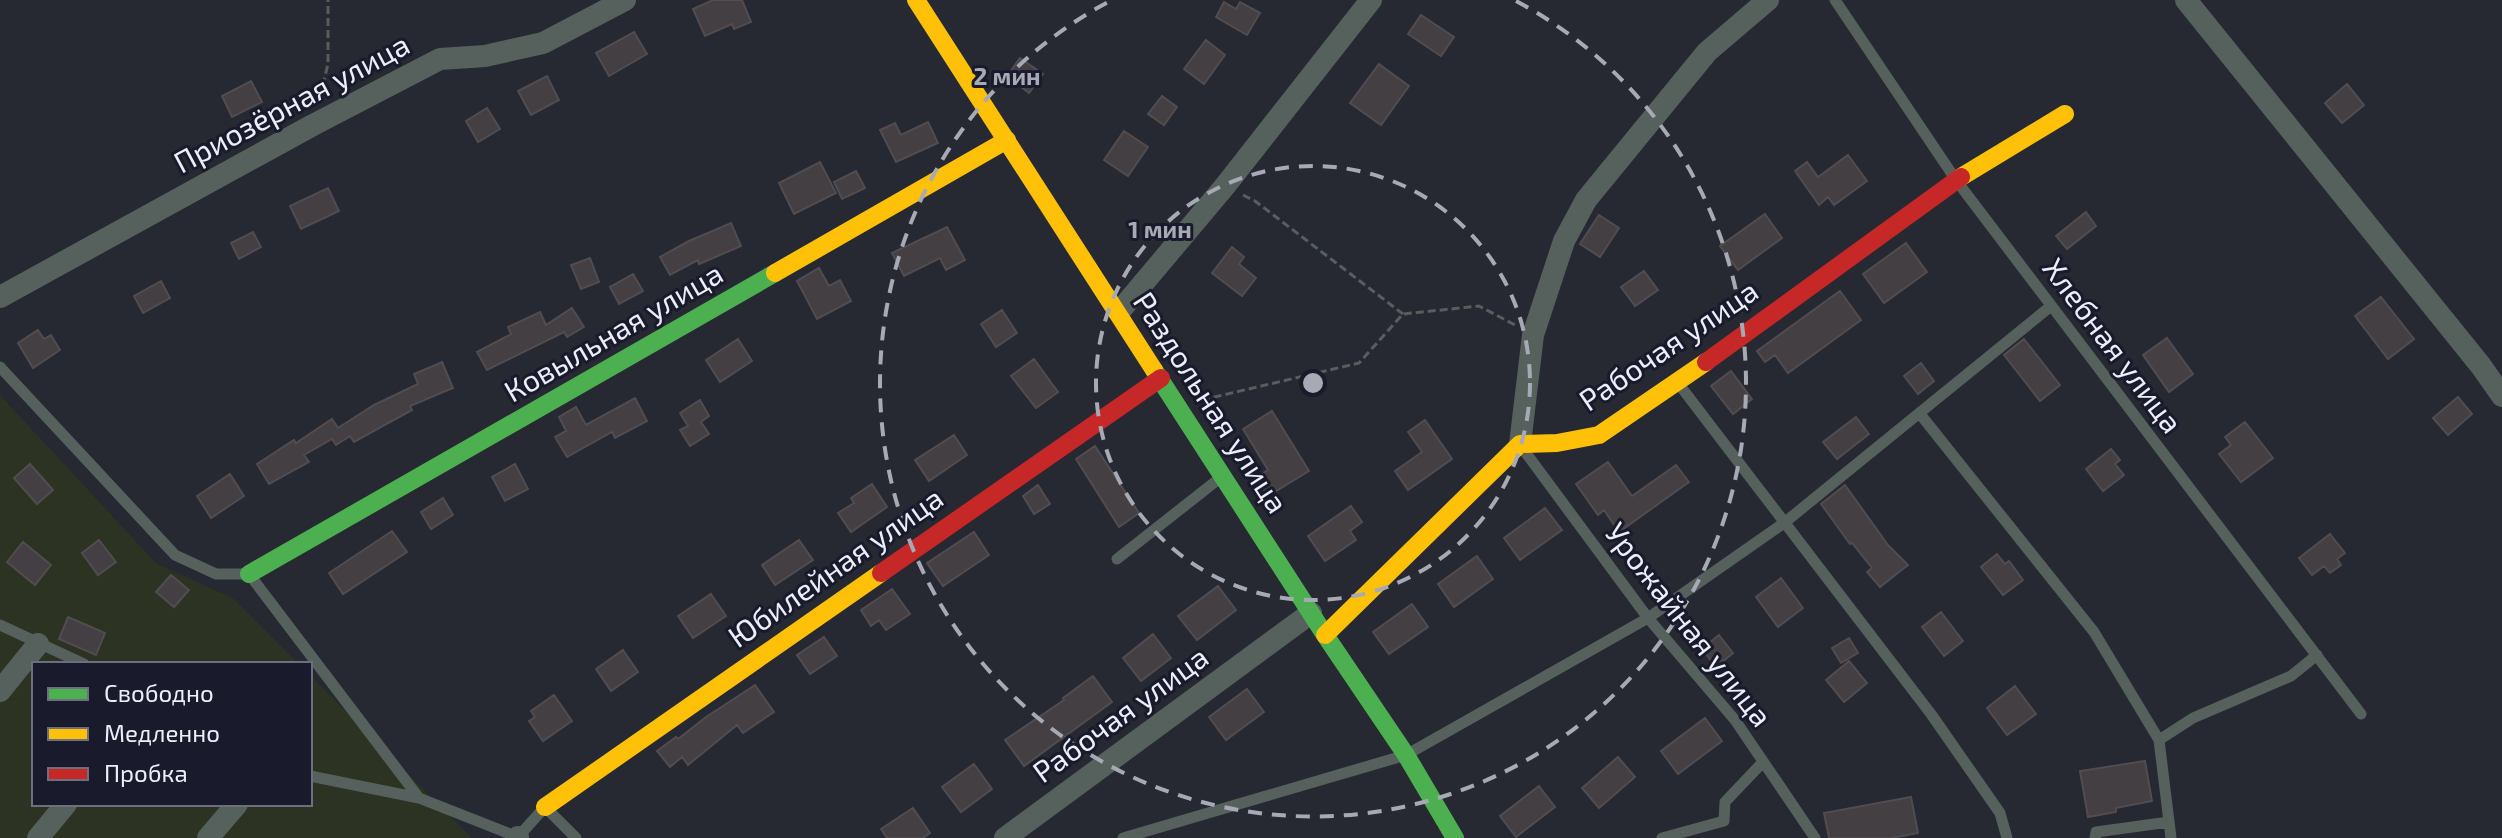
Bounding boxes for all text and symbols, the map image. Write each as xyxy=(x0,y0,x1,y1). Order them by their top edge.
street label: Приозёрная улица xyxy=(167,25,415,180)
text: 2 мин xyxy=(973,61,1041,90)
text: 1 мин xyxy=(1128,214,1192,243)
street label: Хлебная улица xyxy=(2035,250,2191,440)
street label: Ковыльная улица xyxy=(497,254,729,409)
street label: Рабочая улица xyxy=(1572,271,1765,418)
street label: Раздольная улица xyxy=(1126,285,1297,520)
centre of rings xyxy=(1299,369,1327,397)
street label: Юбилейная улица xyxy=(720,479,950,655)
street label: Урожайная улица xyxy=(1598,515,1780,734)
street label: Рабочая улица xyxy=(1025,638,1215,790)
legend xyxy=(32,662,312,806)
text: Свободно xyxy=(104,678,214,707)
text: Медленно xyxy=(104,718,220,747)
text: Пробка xyxy=(104,758,188,787)

